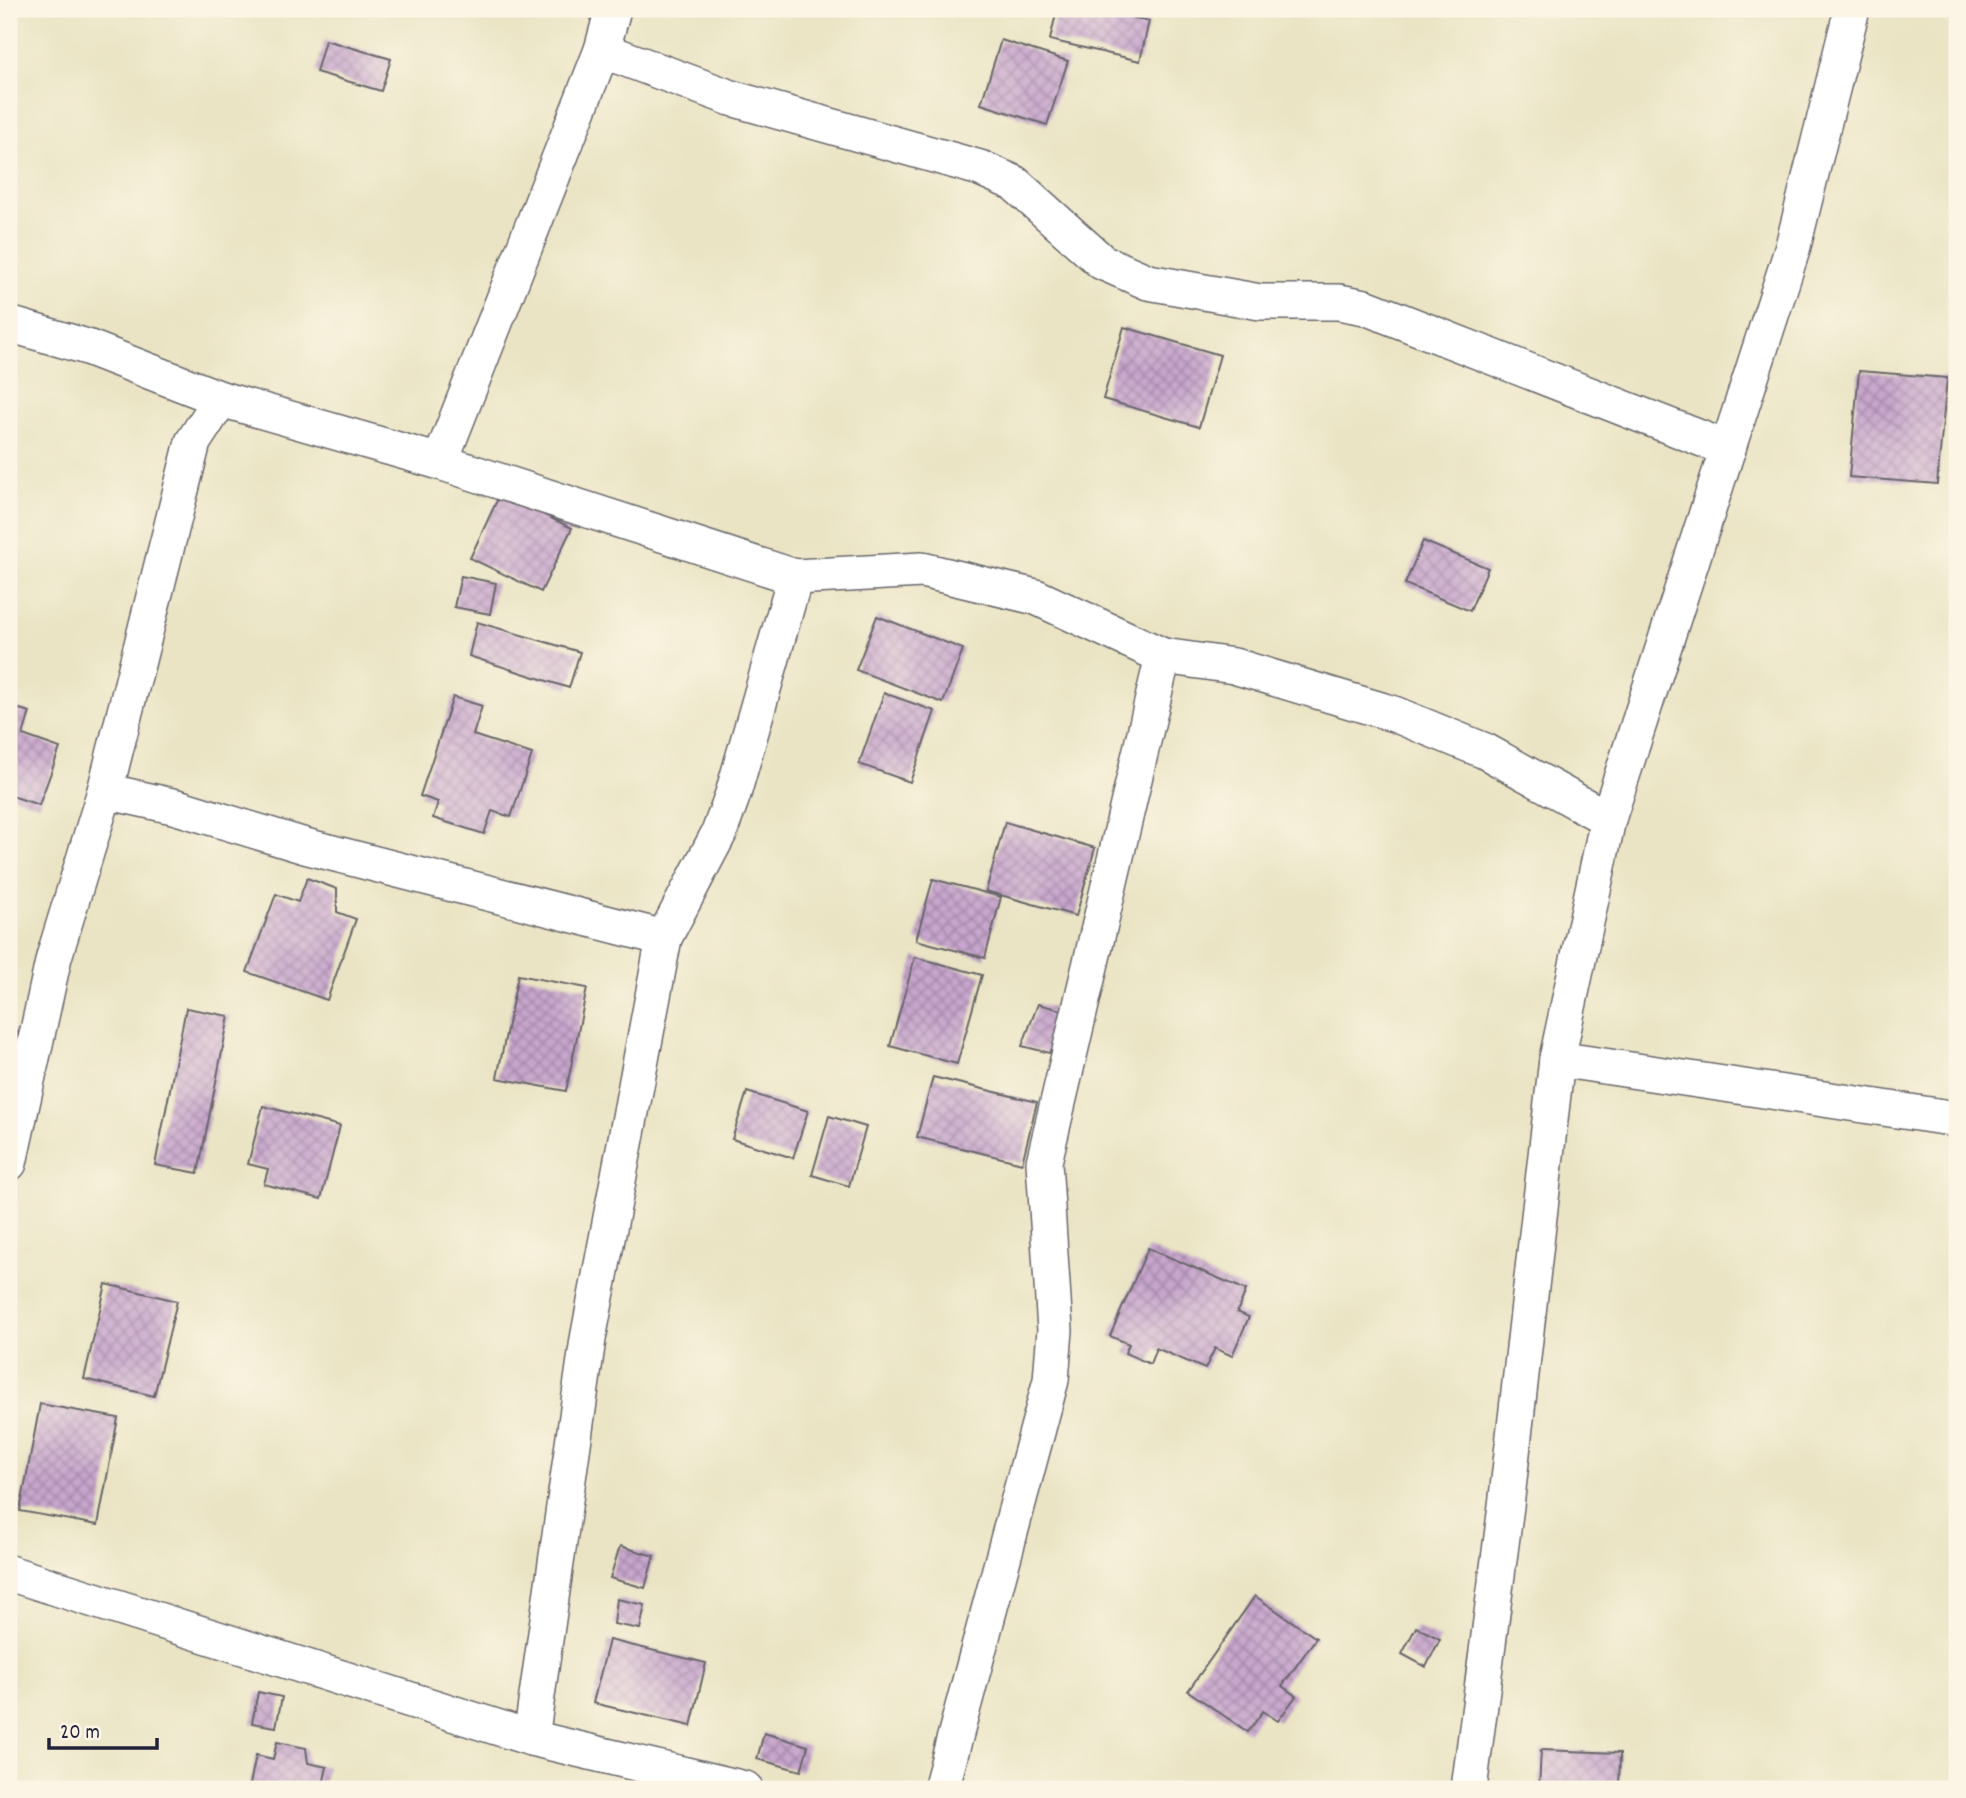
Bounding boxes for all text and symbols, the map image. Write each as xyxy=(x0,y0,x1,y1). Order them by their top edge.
scale bar xyxy=(49,1707,158,1751)
text: 20 m xyxy=(60,1719,100,1749)

